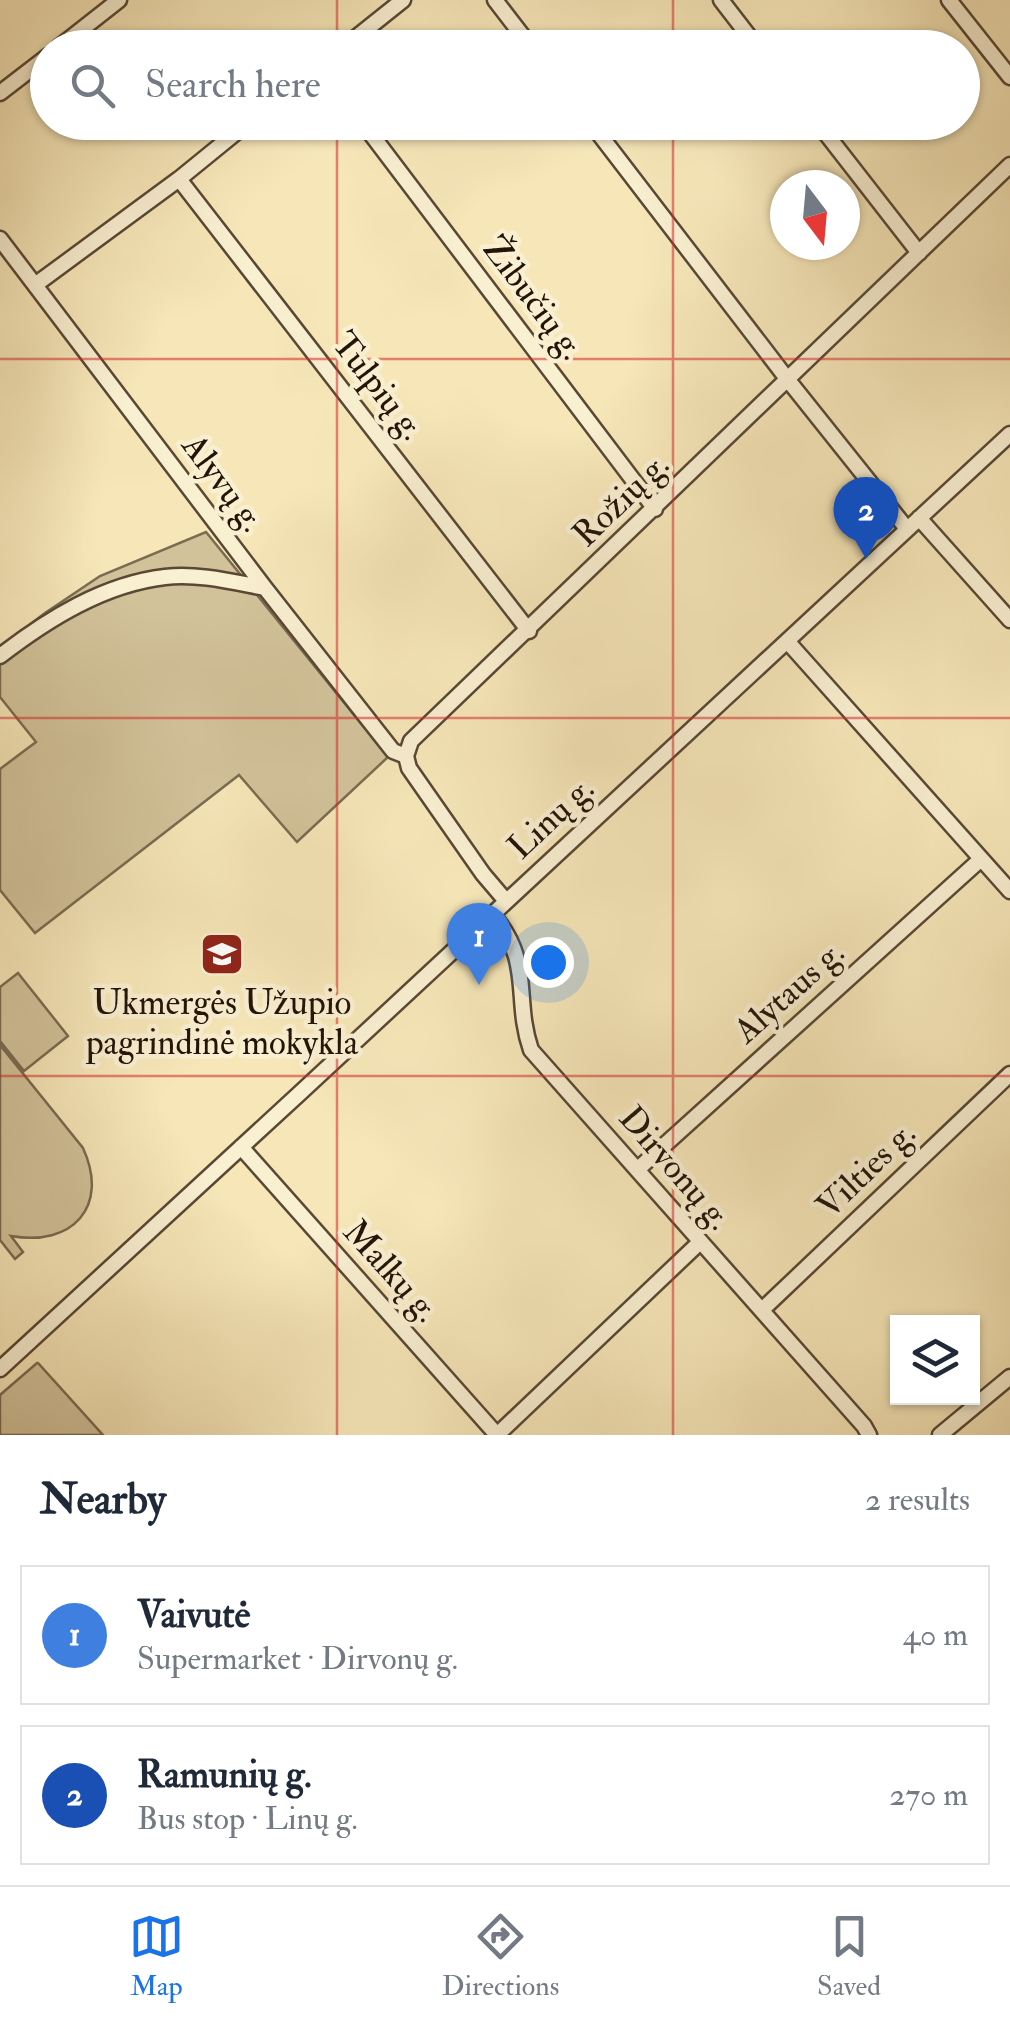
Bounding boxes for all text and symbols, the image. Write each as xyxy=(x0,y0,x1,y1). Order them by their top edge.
search box xyxy=(30,30,980,140)
icon: search xyxy=(65,58,120,113)
text: Search here xyxy=(145,61,321,109)
north arrow xyxy=(770,170,860,260)
street label: Žibučių g. xyxy=(472,226,595,368)
street label: Tulpių g. xyxy=(322,323,434,449)
street label: Alyvų g. xyxy=(171,425,274,540)
street label: Rožių g. xyxy=(564,444,678,556)
pin: 2 xyxy=(834,476,898,559)
street label: Linų g. xyxy=(499,767,603,869)
pin: 1 xyxy=(446,902,512,985)
school or university icon: Ukmergės Užupio pagrindinė mokykla xyxy=(199,931,245,977)
street label: Alytaus g. xyxy=(724,931,853,1054)
your location xyxy=(523,937,574,988)
place label: Ukmergės Užupio pagrindinė mokykla xyxy=(85,981,359,1065)
street label: Dirvonų g. xyxy=(609,1097,741,1239)
street label: Vilties g. xyxy=(807,1112,925,1228)
street label: Malkų g. xyxy=(334,1211,448,1331)
map controls xyxy=(890,1315,980,1405)
button: layers xyxy=(890,1315,980,1405)
text: Nearby xyxy=(40,1474,166,1526)
text: 2 results xyxy=(865,1480,970,1520)
text: Vaivutė xyxy=(137,1591,250,1639)
text: 1 xyxy=(69,1615,80,1655)
text: 40 m xyxy=(903,1615,968,1655)
text: Supermarket · Dirvonų g. xyxy=(137,1639,458,1679)
text: Ramunių g. xyxy=(137,1751,312,1799)
text: 2 xyxy=(66,1775,83,1815)
text: 270 m xyxy=(889,1775,968,1815)
text: Bus stop · Linų g. xyxy=(137,1799,358,1839)
tab: Map xyxy=(129,1909,184,2004)
tab: Directions xyxy=(442,1909,559,2004)
tab: Saved xyxy=(817,1909,881,2004)

